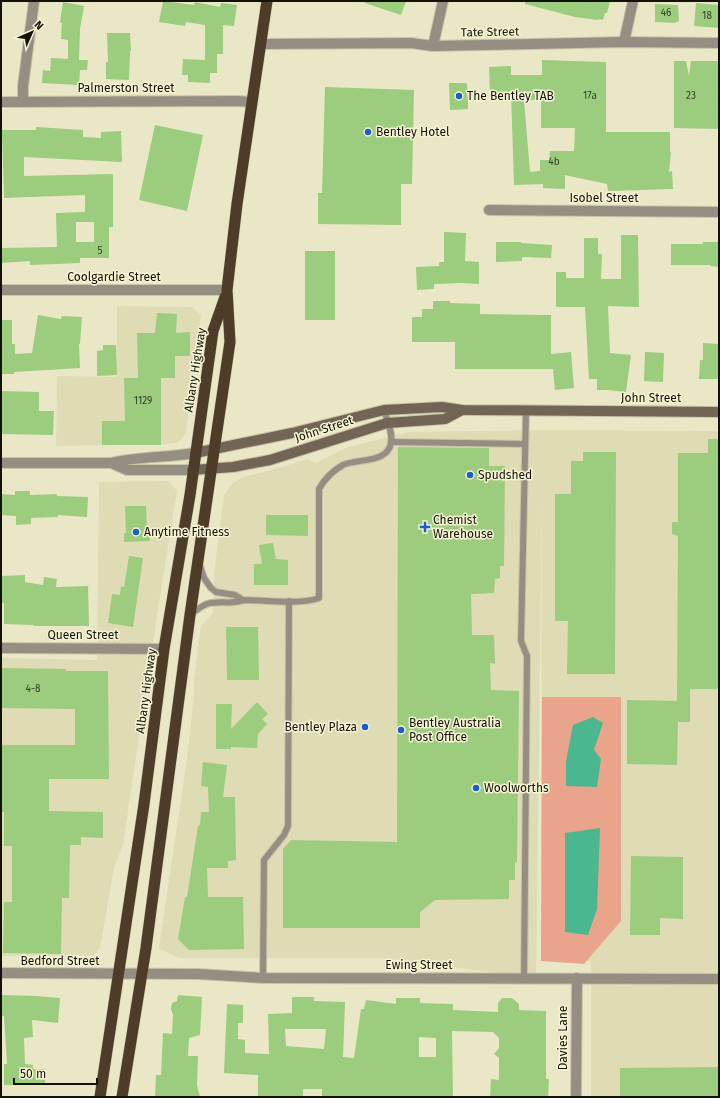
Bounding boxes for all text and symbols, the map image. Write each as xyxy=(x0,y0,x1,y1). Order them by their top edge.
house number: 46 xyxy=(661,7,671,19)
house number: 18 xyxy=(702,10,712,22)
north arrow xyxy=(12,12,52,52)
text: N xyxy=(32,18,46,32)
street label: Tate Street xyxy=(461,24,520,40)
street label: Palmerston Street xyxy=(77,81,175,95)
place label: The Bentley TAB xyxy=(467,89,554,103)
house number: 17a xyxy=(583,90,597,102)
house number: 23 xyxy=(686,90,696,102)
marker: The Bentley TAB xyxy=(454,91,464,101)
place label: Bentley Hotel xyxy=(376,125,450,139)
marker: Bentley Hotel xyxy=(363,127,373,137)
house number: 4b xyxy=(548,156,560,168)
street label: Isobel Street xyxy=(569,191,639,205)
house number: 5 xyxy=(97,245,103,257)
street label: Coolgardie Street xyxy=(67,270,161,284)
street label: Albany Highway xyxy=(181,327,209,413)
street label: John Street xyxy=(621,391,682,405)
house number: 1129 xyxy=(134,395,152,407)
street label: John Street xyxy=(293,413,356,445)
place label: Spudshed xyxy=(478,468,532,482)
marker: Spudshed xyxy=(465,470,475,480)
place label: Chemist Warehouse xyxy=(433,513,493,541)
marker: Chemist Warehouse xyxy=(420,522,430,532)
place label: Anytime Fitness xyxy=(144,525,230,539)
marker: Anytime Fitness xyxy=(131,527,141,537)
street label: Queen Street xyxy=(47,628,119,642)
street label: Albany Highway xyxy=(133,648,159,734)
house number: 4-8 xyxy=(26,683,41,695)
place label: Bentley Australia Post Office xyxy=(409,716,501,744)
place label: Bentley Plaza xyxy=(284,720,357,734)
marker: Bentley Plaza xyxy=(360,722,370,732)
marker: Bentley Australia Post Office xyxy=(396,725,406,735)
place label: Woolworths xyxy=(484,781,549,795)
marker: Woolworths xyxy=(471,783,481,793)
street label: Bedford Street xyxy=(20,954,100,968)
street label: Ewing Street xyxy=(385,958,453,972)
street label: Davies Lane xyxy=(556,1006,570,1070)
scale bar xyxy=(14,1060,97,1086)
text: 50 m xyxy=(20,1067,46,1081)

